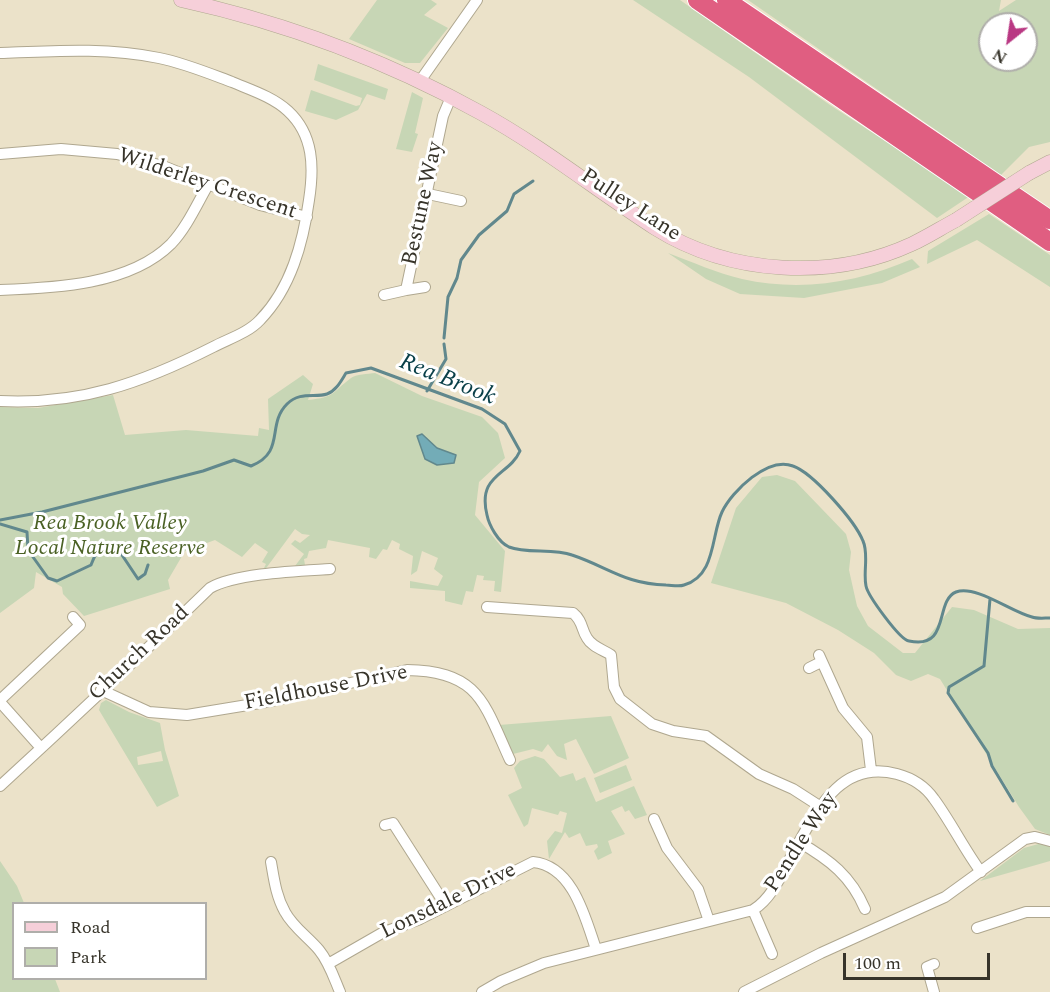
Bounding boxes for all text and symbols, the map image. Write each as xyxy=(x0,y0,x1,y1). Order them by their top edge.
north arrow xyxy=(978,12,1038,72)
text: N xyxy=(988,42,1012,70)
street label: Bestune Way xyxy=(398,140,450,268)
street label: Wilderley Crescent xyxy=(114,144,300,226)
street label: Pulley Lane xyxy=(575,164,685,248)
water label: Rea Brook xyxy=(395,349,499,413)
park label: Rea Brook Valley Local Nature Reserve xyxy=(15,512,205,564)
street label: Church Road xyxy=(84,601,196,707)
street label: Fieldhouse Drive xyxy=(242,660,410,718)
street label: Pendle Way xyxy=(760,788,844,898)
street label: Lonsdale Drive xyxy=(377,858,521,946)
legend xyxy=(12,902,207,980)
text: Road xyxy=(70,914,111,941)
scale bar xyxy=(846,941,993,979)
text: Park xyxy=(70,944,107,971)
text: 100 m xyxy=(854,950,901,977)

